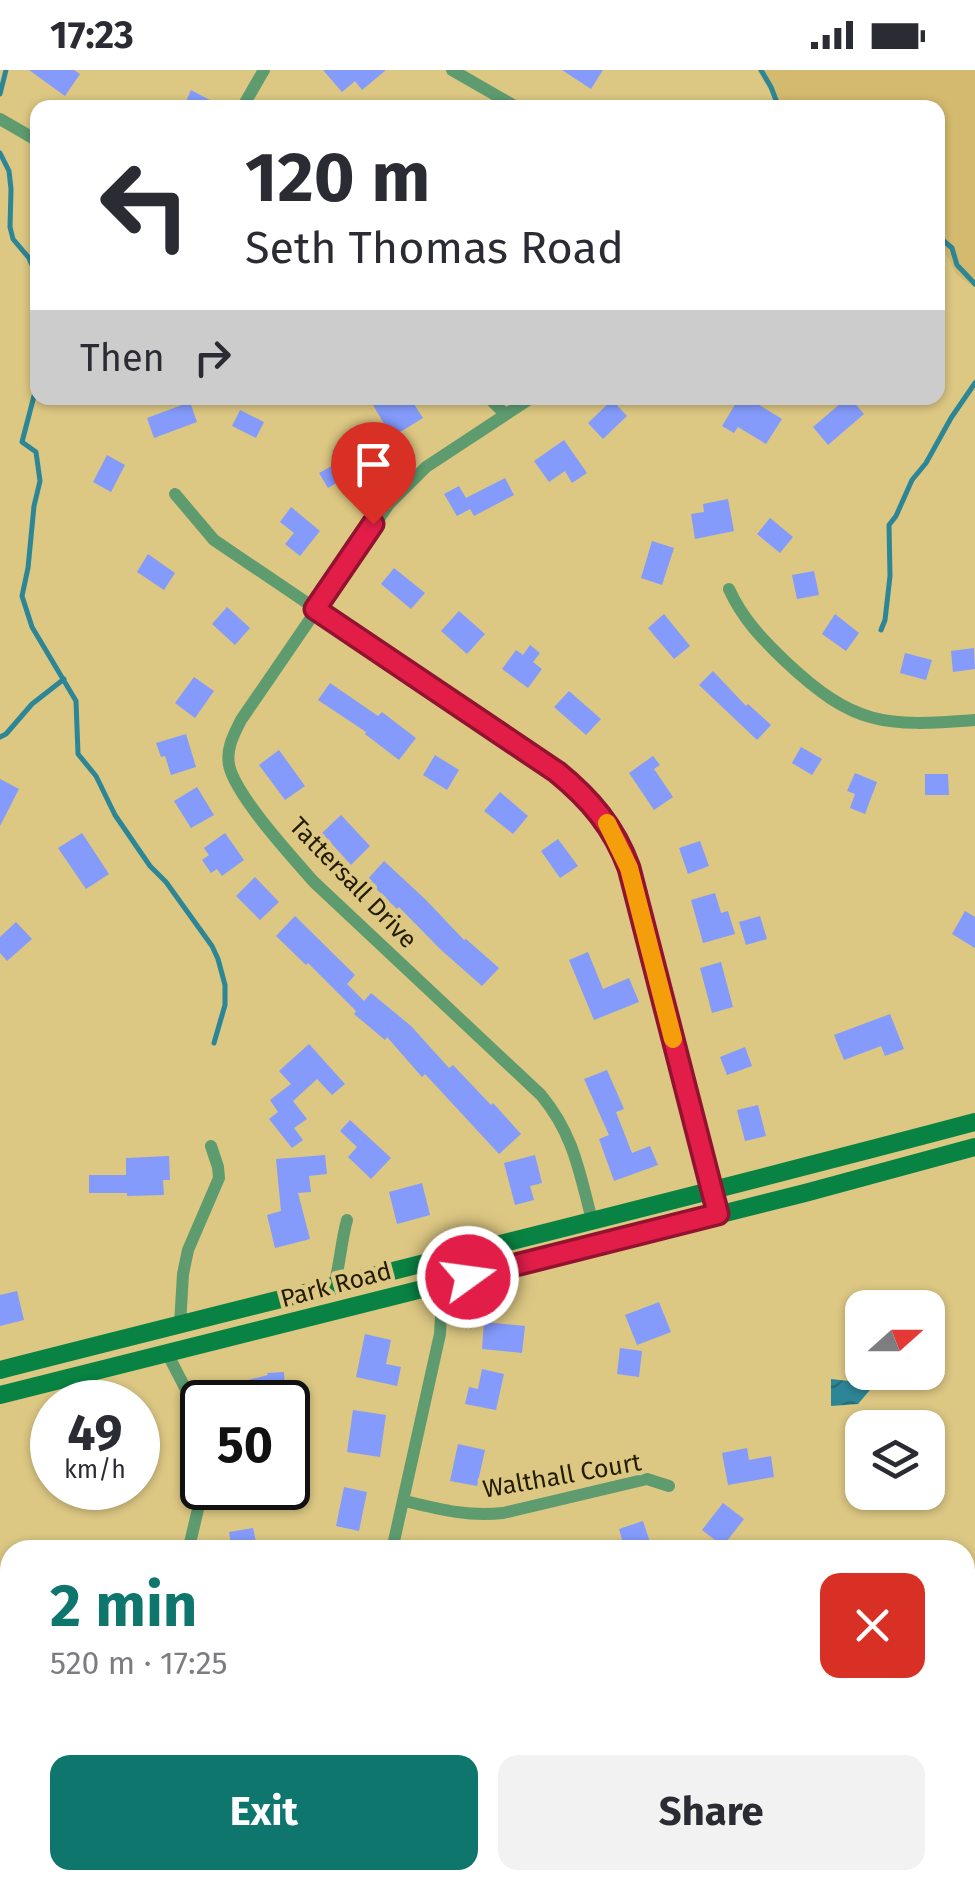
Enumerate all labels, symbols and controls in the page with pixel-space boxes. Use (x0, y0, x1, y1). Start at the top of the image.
text: 17:23 (50, 12, 134, 58)
text: 120 m (245, 136, 430, 220)
icon: left (80, 140, 210, 270)
text: Seth Thomas Road (245, 221, 624, 275)
icon: right (185, 330, 240, 385)
text: Then (80, 335, 165, 381)
pin (331, 422, 416, 525)
icon: arrive (346, 437, 401, 492)
street label: Tattersall Drive (283, 811, 423, 955)
position arrow (416, 1225, 520, 1329)
street label: Park Road (277, 1256, 395, 1314)
north arrow (845, 1290, 945, 1390)
map controls (845, 1290, 945, 1510)
speed limit sign: 50 (180, 1380, 310, 1510)
text: 49 (67, 1403, 123, 1463)
button: layers (845, 1410, 945, 1510)
street label: Walthall Court (481, 1447, 644, 1505)
text: km/h (64, 1455, 126, 1485)
text: 2 min (50, 1570, 197, 1642)
button: close (820, 1573, 925, 1678)
text: 520 m · 17:25 (50, 1644, 228, 1682)
button: Exit (50, 1755, 478, 1870)
button: Share (498, 1755, 925, 1870)

